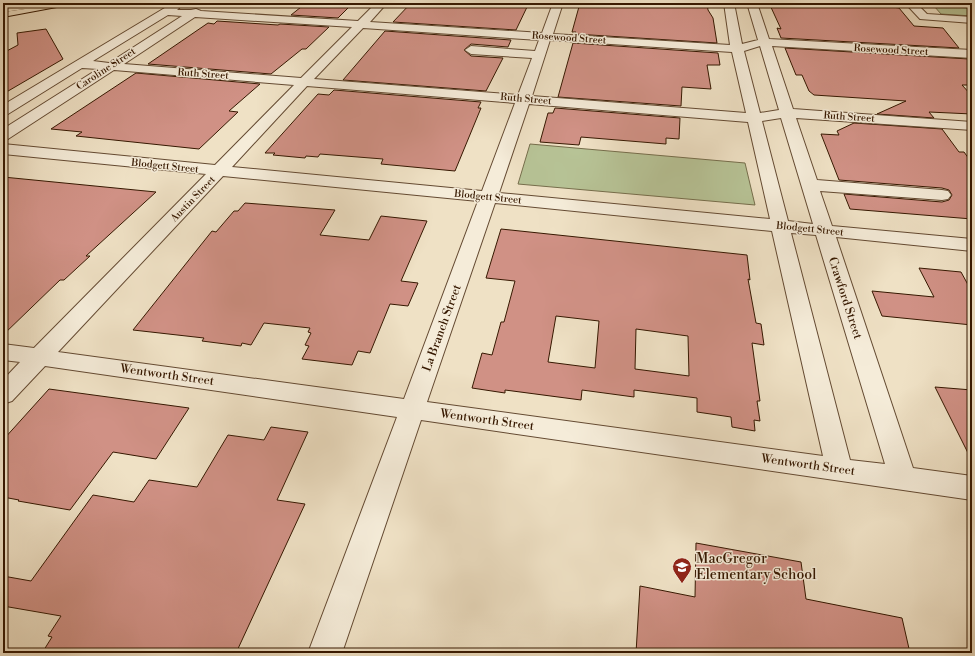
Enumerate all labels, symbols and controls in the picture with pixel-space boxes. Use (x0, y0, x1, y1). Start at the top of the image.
street label: Rosewood Street (531, 29, 607, 47)
street label: Rosewood Street (853, 42, 929, 58)
street label: Caroline Street (74, 45, 138, 93)
street label: Ruth Street (177, 66, 230, 82)
street label: Ruth Street (500, 91, 553, 107)
street label: Ruth Street (823, 109, 876, 125)
street label: Blodgett Street (130, 156, 200, 176)
street label: Austin Street (168, 173, 218, 225)
street label: Blodgett Street (453, 187, 523, 207)
street label: Blodgett Street (775, 219, 845, 239)
street label: Crawford Street (825, 255, 866, 342)
street label: La Branch Street (419, 282, 465, 374)
street label: Wentworth Street (118, 361, 216, 389)
street label: Wentworth Street (438, 406, 536, 434)
street label: Wentworth Street (759, 451, 857, 479)
place label: MacGregor Elementary School (696, 550, 816, 584)
school or university icon: MacGregor Elementary School (671, 556, 693, 584)

